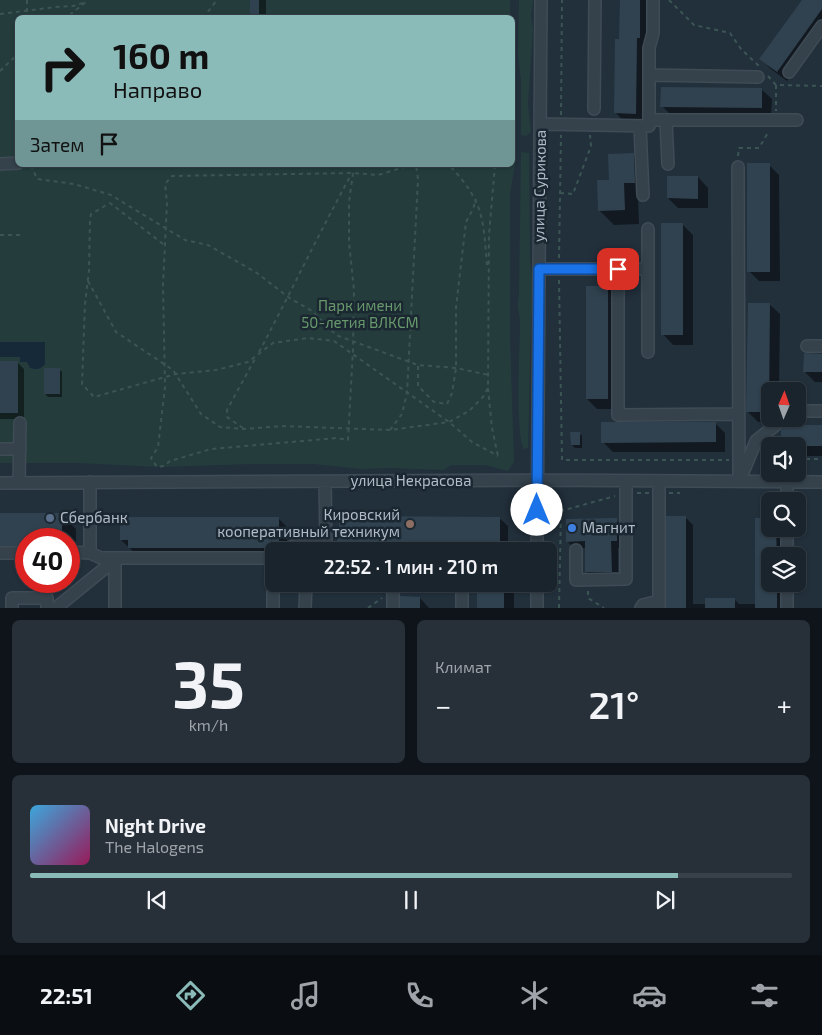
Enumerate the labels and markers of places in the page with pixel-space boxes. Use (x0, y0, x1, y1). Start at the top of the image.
pin (597, 248, 639, 290)
place label: Кировский кооперативный техникум (217, 505, 400, 541)
place label: Сбербанк (60, 508, 128, 526)
marker: Сбербанк (44, 512, 56, 524)
marker: Кировский кооперативный техникум (404, 518, 416, 530)
place label: Магнит (582, 518, 635, 536)
marker: Магнит (566, 522, 578, 534)

